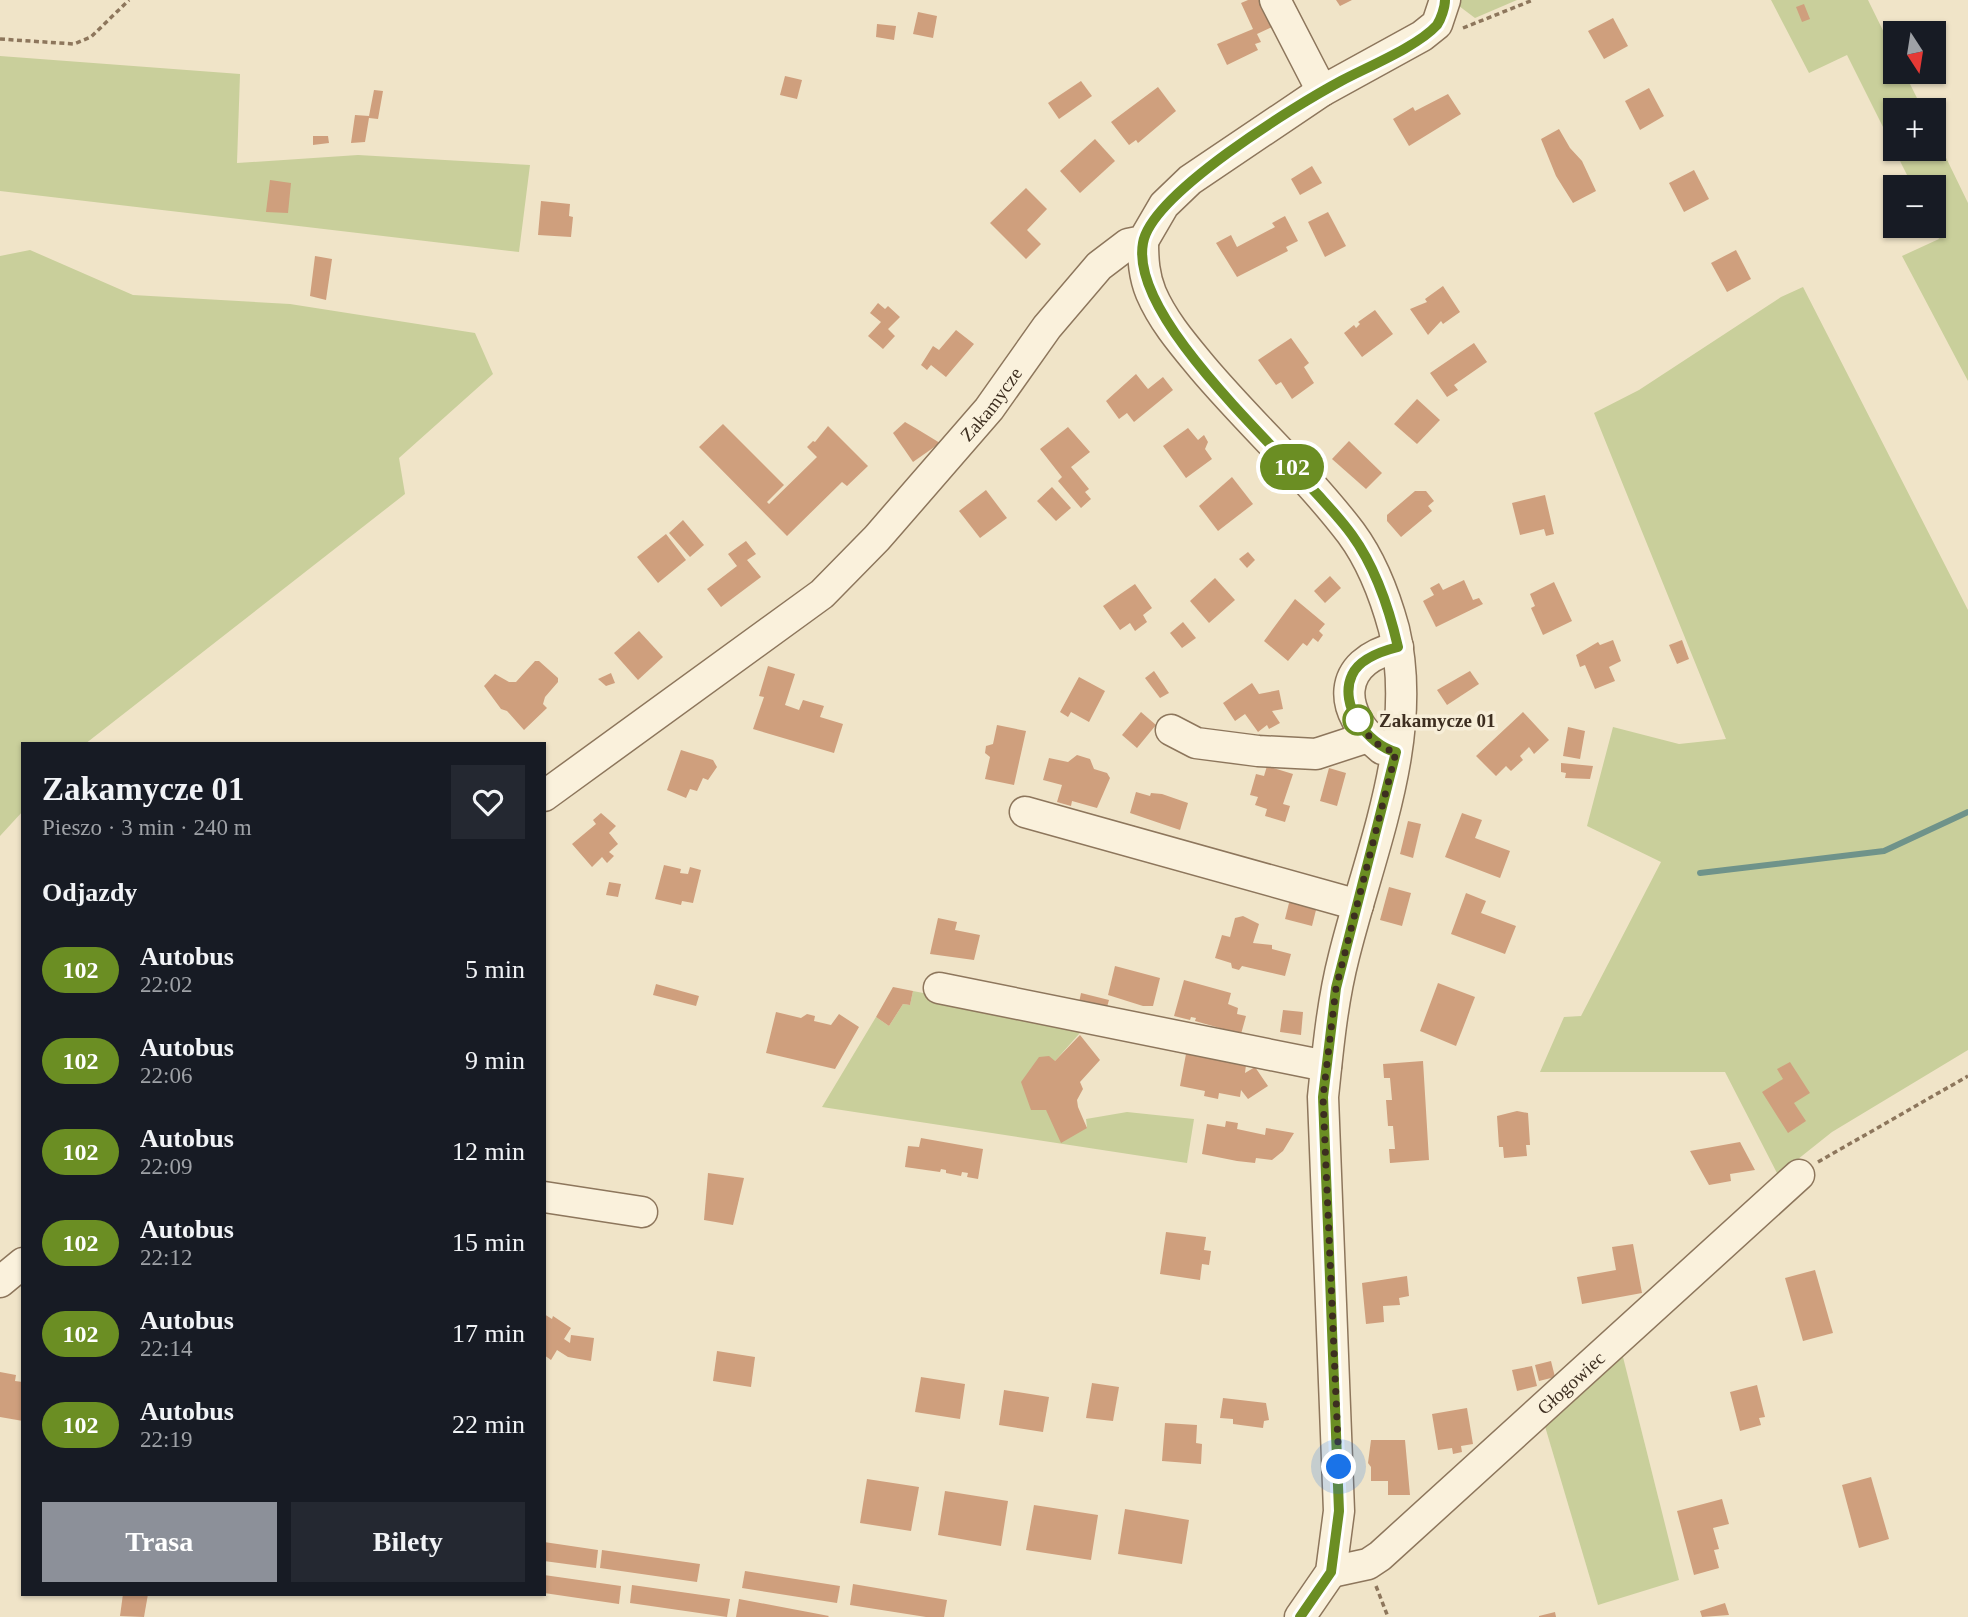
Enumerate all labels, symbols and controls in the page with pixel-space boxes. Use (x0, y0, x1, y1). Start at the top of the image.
north arrow (1883, 21, 1946, 84)
map controls (1883, 21, 1946, 238)
button: + (1883, 98, 1946, 161)
button: − (1883, 175, 1946, 238)
street label: Zakamycze (956, 363, 1026, 445)
line badge: 102 (1252, 444, 1332, 490)
text: 102 (1274, 454, 1310, 480)
marker: Zakamycze 01 (1343, 705, 1373, 735)
place label: Zakamycze 01 (1379, 710, 1496, 731)
button: heart (451, 765, 525, 839)
text: Zakamycze 01 (42, 771, 245, 807)
text: Pieszo · 3 min · 240 m (42, 815, 252, 840)
text: Odjazdy (42, 878, 137, 907)
text: Autobus (140, 942, 234, 971)
text: 5 min (465, 955, 525, 984)
text: 102 (63, 957, 99, 983)
text: 22:02 (140, 972, 192, 997)
text: Autobus (140, 1033, 234, 1062)
text: 9 min (465, 1046, 525, 1075)
text: 102 (63, 1048, 99, 1074)
text: 22:06 (140, 1063, 192, 1088)
text: Autobus (140, 1124, 234, 1153)
text: 12 min (452, 1137, 525, 1166)
text: 102 (63, 1139, 99, 1165)
text: 22:09 (140, 1154, 192, 1179)
text: Autobus (140, 1215, 234, 1244)
text: 15 min (452, 1228, 525, 1257)
text: 102 (63, 1230, 99, 1256)
text: 22:12 (140, 1245, 192, 1270)
text: Autobus (140, 1306, 234, 1335)
text: 17 min (452, 1319, 525, 1348)
text: 102 (63, 1321, 99, 1347)
text: 22:14 (140, 1336, 192, 1361)
street label: Głogowiec (1533, 1347, 1609, 1418)
text: Autobus (140, 1397, 234, 1426)
text: 22 min (452, 1410, 525, 1439)
text: 102 (63, 1412, 99, 1438)
text: 22:19 (140, 1427, 192, 1452)
your location (1321, 1449, 1356, 1484)
button: Trasa (42, 1502, 277, 1582)
button: Bilety (291, 1502, 525, 1582)

